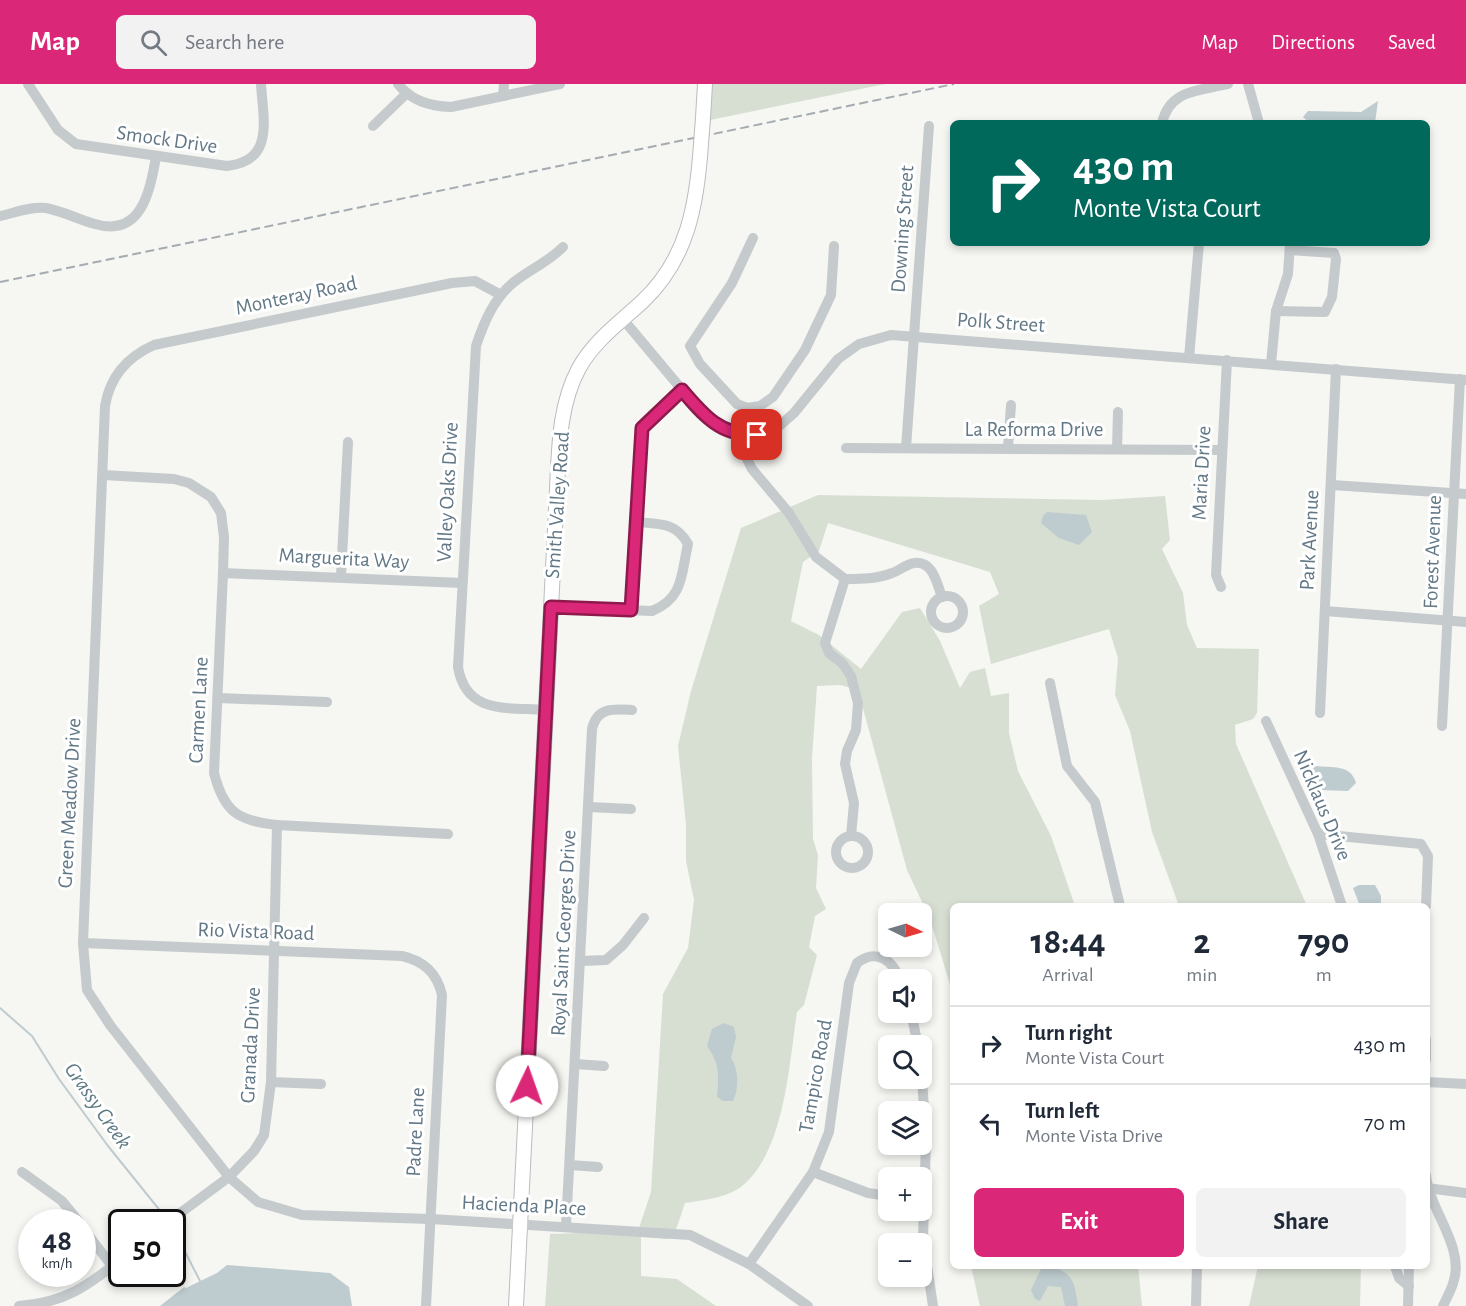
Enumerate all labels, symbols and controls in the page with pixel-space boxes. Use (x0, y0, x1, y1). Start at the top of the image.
search box (116, 15, 536, 69)
icon: search (137, 26, 170, 59)
text: Map (30, 28, 80, 56)
text: Search here (185, 31, 284, 53)
text: Map (1202, 32, 1238, 53)
text: Directions (1271, 32, 1355, 53)
text: Saved (1388, 32, 1436, 53)
street label: Smock Drive (115, 122, 219, 157)
icon: right (974, 144, 1052, 222)
text: 430 m (1073, 146, 1174, 188)
street label: Downing Street (888, 164, 917, 293)
text: Monte Vista Court (1073, 195, 1261, 222)
street label: Monteray Road (234, 272, 359, 319)
street label: Polk Street (956, 309, 1046, 336)
pin (731, 409, 782, 460)
icon: arrive (740, 418, 773, 451)
street label: La Reforma Drive (965, 419, 1104, 440)
street label: Valley Oaks Drive (433, 421, 462, 563)
street label: Maria Drive (1189, 425, 1214, 521)
street label: Smith Valley Road (542, 431, 573, 579)
street label: Park Avenue (1296, 489, 1323, 591)
street label: Forest Avenue (1420, 495, 1445, 609)
street label: Marguerita Way (278, 545, 410, 572)
street label: Carmen Lane (185, 656, 212, 764)
street label: Green Meadow Drive (55, 717, 84, 889)
street label: Nicklaus Drive (1290, 747, 1355, 863)
street label: Royal Saint Georges Drive (548, 829, 579, 1037)
north arrow (878, 903, 932, 957)
map controls (878, 903, 932, 1287)
street label: Rio Vista Road (197, 919, 315, 944)
text: 18:44 (1030, 924, 1106, 960)
text: 2 (1193, 924, 1210, 960)
text: 790 (1298, 924, 1350, 960)
text: Arrival (1042, 965, 1094, 985)
text: min (1186, 965, 1217, 985)
text: m (1316, 965, 1332, 985)
button: sound (878, 969, 932, 1023)
street label: Granada Drive (237, 986, 264, 1104)
street label: Tampico Road (795, 1018, 836, 1134)
text: Turn right (1025, 1022, 1112, 1044)
icon: right (974, 1029, 1007, 1062)
text: 430 m (1354, 1034, 1406, 1056)
button: search (878, 1035, 932, 1089)
text: Monte Vista Court (1025, 1048, 1164, 1068)
position arrow (495, 1054, 559, 1118)
water label: Grassy Creek (61, 1058, 136, 1153)
street label: Padre Lane (403, 1087, 428, 1177)
text: Turn left (1025, 1100, 1099, 1122)
button: layers (878, 1101, 932, 1155)
icon: left (974, 1107, 1007, 1140)
text: 70 m (1364, 1112, 1406, 1134)
text: Monte Vista Drive (1025, 1126, 1163, 1146)
button: + (878, 1167, 932, 1221)
button: Exit (974, 1188, 1184, 1257)
button: Share (1196, 1188, 1406, 1257)
street label: Hacienda Place (461, 1192, 587, 1219)
speed limit sign: 50 (108, 1209, 186, 1287)
text: 48 (42, 1226, 72, 1256)
button: − (878, 1233, 932, 1287)
text: km/h (42, 1256, 72, 1271)

